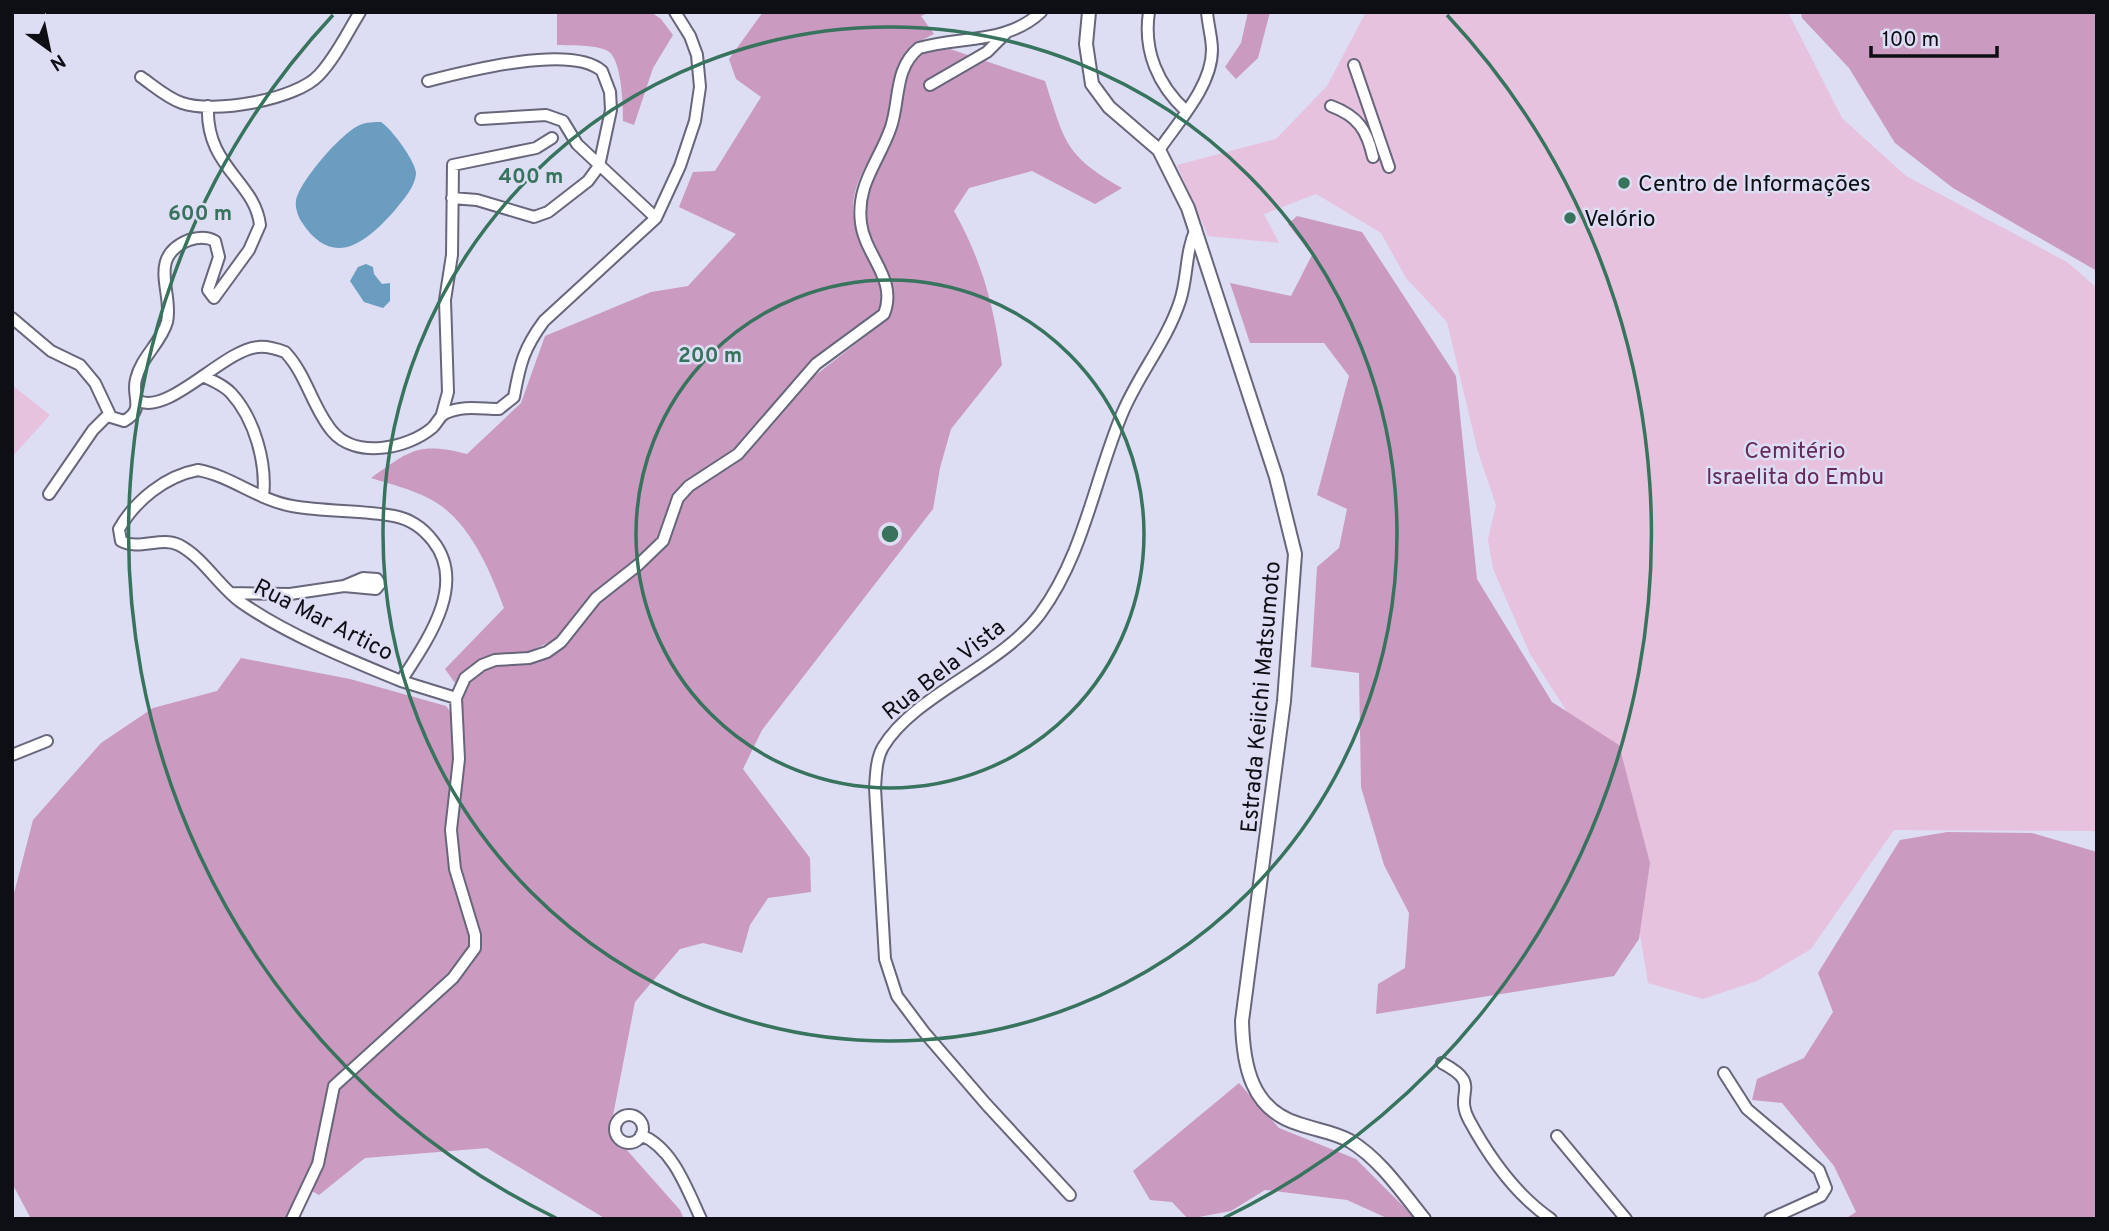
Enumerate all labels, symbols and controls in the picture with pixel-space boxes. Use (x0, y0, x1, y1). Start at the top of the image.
north arrow (14, 14, 84, 84)
scale bar (1871, 14, 1997, 58)
text: 100 m (1882, 27, 1939, 54)
text: N (45, 48, 69, 75)
text: 400 m (499, 164, 563, 191)
place label: Centro de Informações (1638, 171, 1871, 200)
marker: Centro de Informações (1616, 175, 1632, 191)
text: 600 m (168, 201, 232, 228)
place label: Velório (1584, 206, 1656, 235)
marker: Velório (1562, 210, 1578, 226)
text: 200 m (678, 343, 742, 370)
park label: Cemitério Israelita do Embu (1706, 438, 1884, 493)
centre of rings (878, 522, 902, 546)
street label: Estrada Keiichi Matsumoto (1236, 560, 1289, 834)
street label: Rua Mar Artico (248, 574, 397, 669)
street label: Rua Bela Vista (877, 614, 1012, 728)

